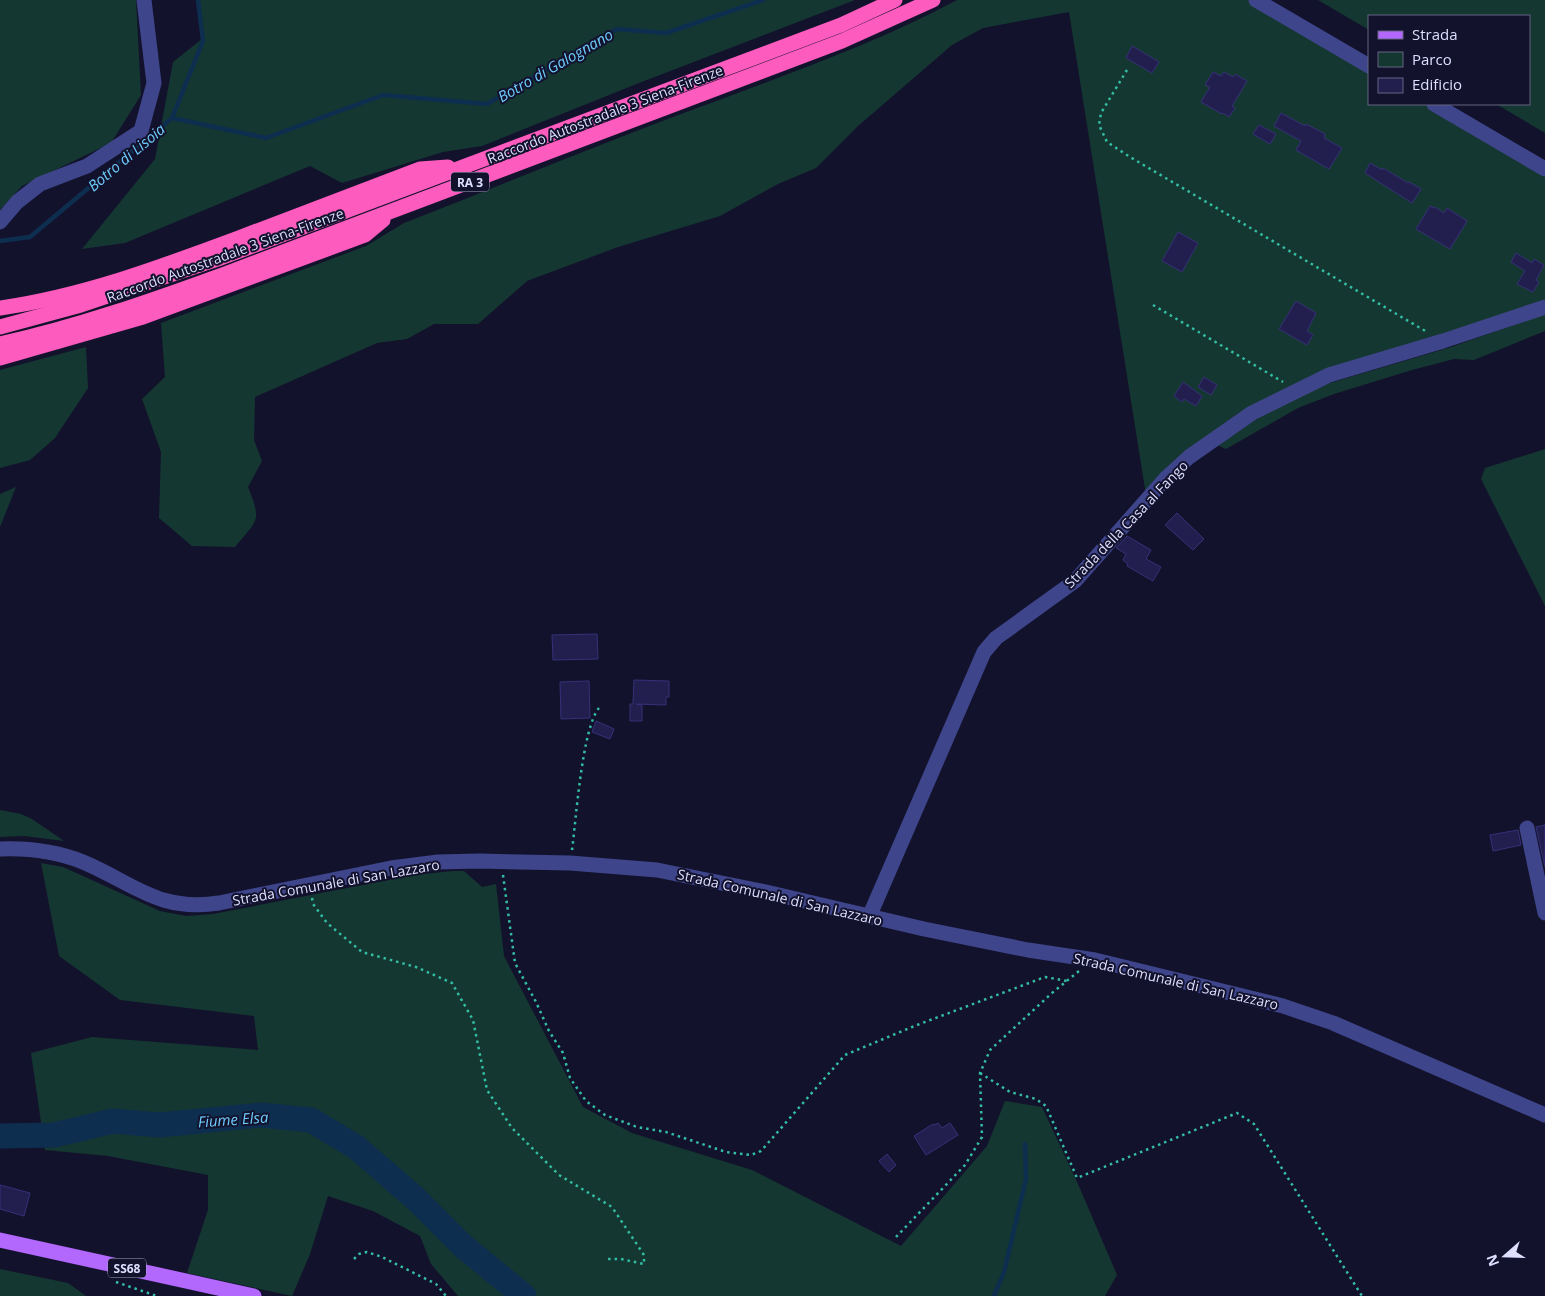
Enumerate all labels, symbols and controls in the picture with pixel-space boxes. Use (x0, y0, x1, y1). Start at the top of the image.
legend (1368, 15, 1530, 105)
water label: Botro di Galognano (494, 24, 616, 106)
text: Strada (1412, 24, 1458, 44)
text: Parco (1412, 49, 1452, 69)
street label: Raccordo Autostradale 3 Siena-Firenze (484, 60, 726, 168)
text: Edificio (1412, 74, 1462, 94)
water label: Botro di Lisoia (83, 118, 169, 195)
road number: RA 3 (451, 172, 489, 192)
street label: Raccordo Autostradale 3 Siena-Firenze (104, 203, 346, 307)
street label: Strada della Casa al Fango (1060, 456, 1192, 592)
street label: Strada Comunale di San Lazzaro (231, 854, 441, 910)
street label: Strada Comunale di San Lazzaro (676, 864, 884, 930)
street label: Strada Comunale di San Lazzaro (1072, 948, 1280, 1014)
water label: Fiume Elsa (197, 1107, 269, 1131)
north arrow (1480, 1231, 1530, 1281)
text: N (1481, 1252, 1503, 1269)
road number: SS68 (108, 1258, 146, 1278)

